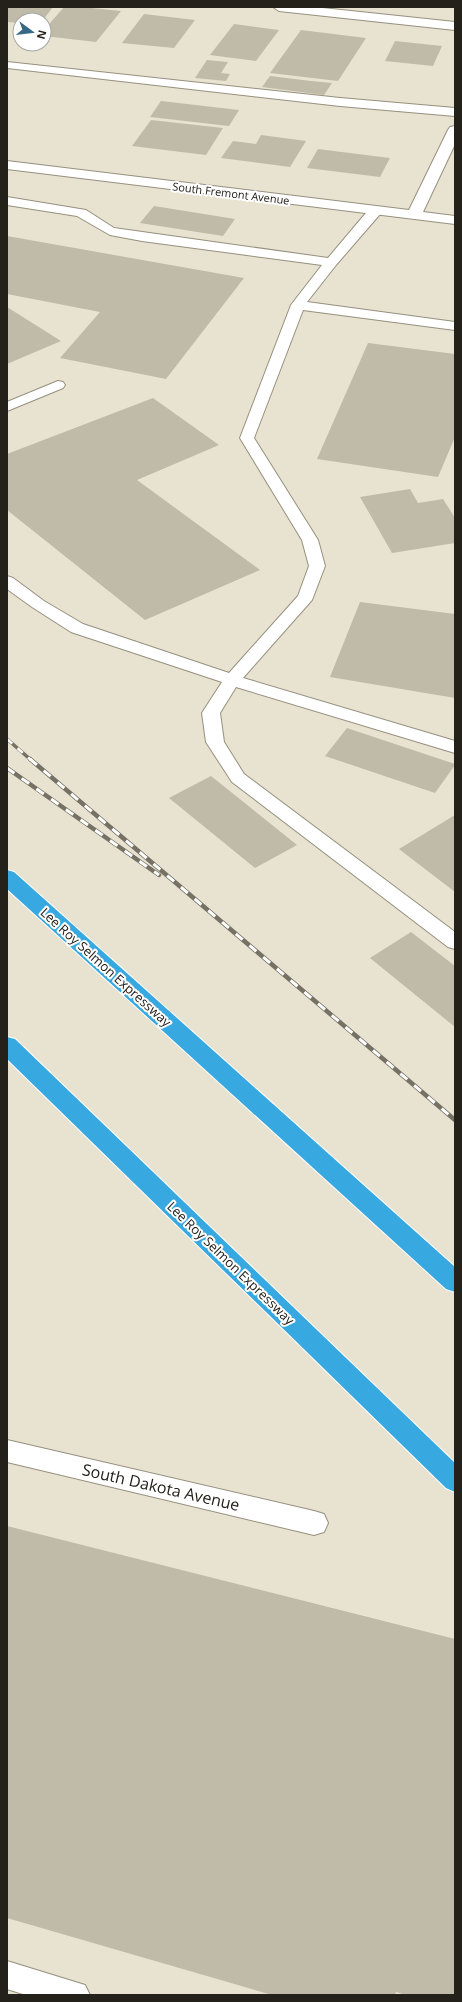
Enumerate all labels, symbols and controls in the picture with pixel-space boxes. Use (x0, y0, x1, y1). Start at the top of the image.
north arrow (12, 12, 52, 52)
text: N (34, 28, 51, 41)
street label: South Fremont Avenue (172, 178, 290, 208)
street label: Lee Roy Selmon Expressway (37, 903, 176, 1031)
street label: Lee Roy Selmon Expressway (164, 1197, 299, 1329)
street label: South Dakota Avenue (80, 1458, 242, 1516)

